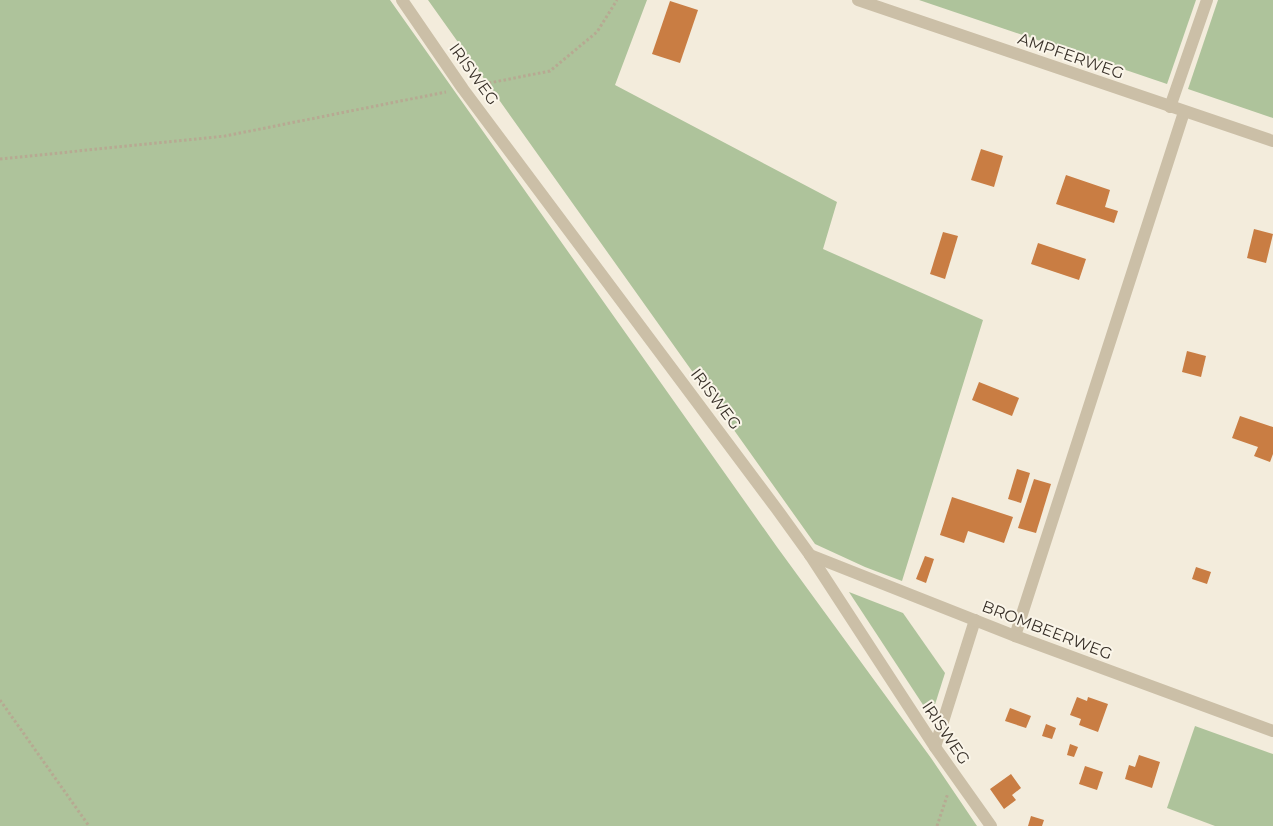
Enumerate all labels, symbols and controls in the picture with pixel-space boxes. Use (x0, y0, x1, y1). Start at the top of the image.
street label: AMPFERWEG (1015, 29, 1127, 83)
street label: IRISWEG (445, 39, 503, 109)
street label: IRISWEG (687, 365, 745, 433)
street label: BROMBEERWEG (979, 596, 1115, 664)
street label: IRISWEG (918, 698, 974, 768)

